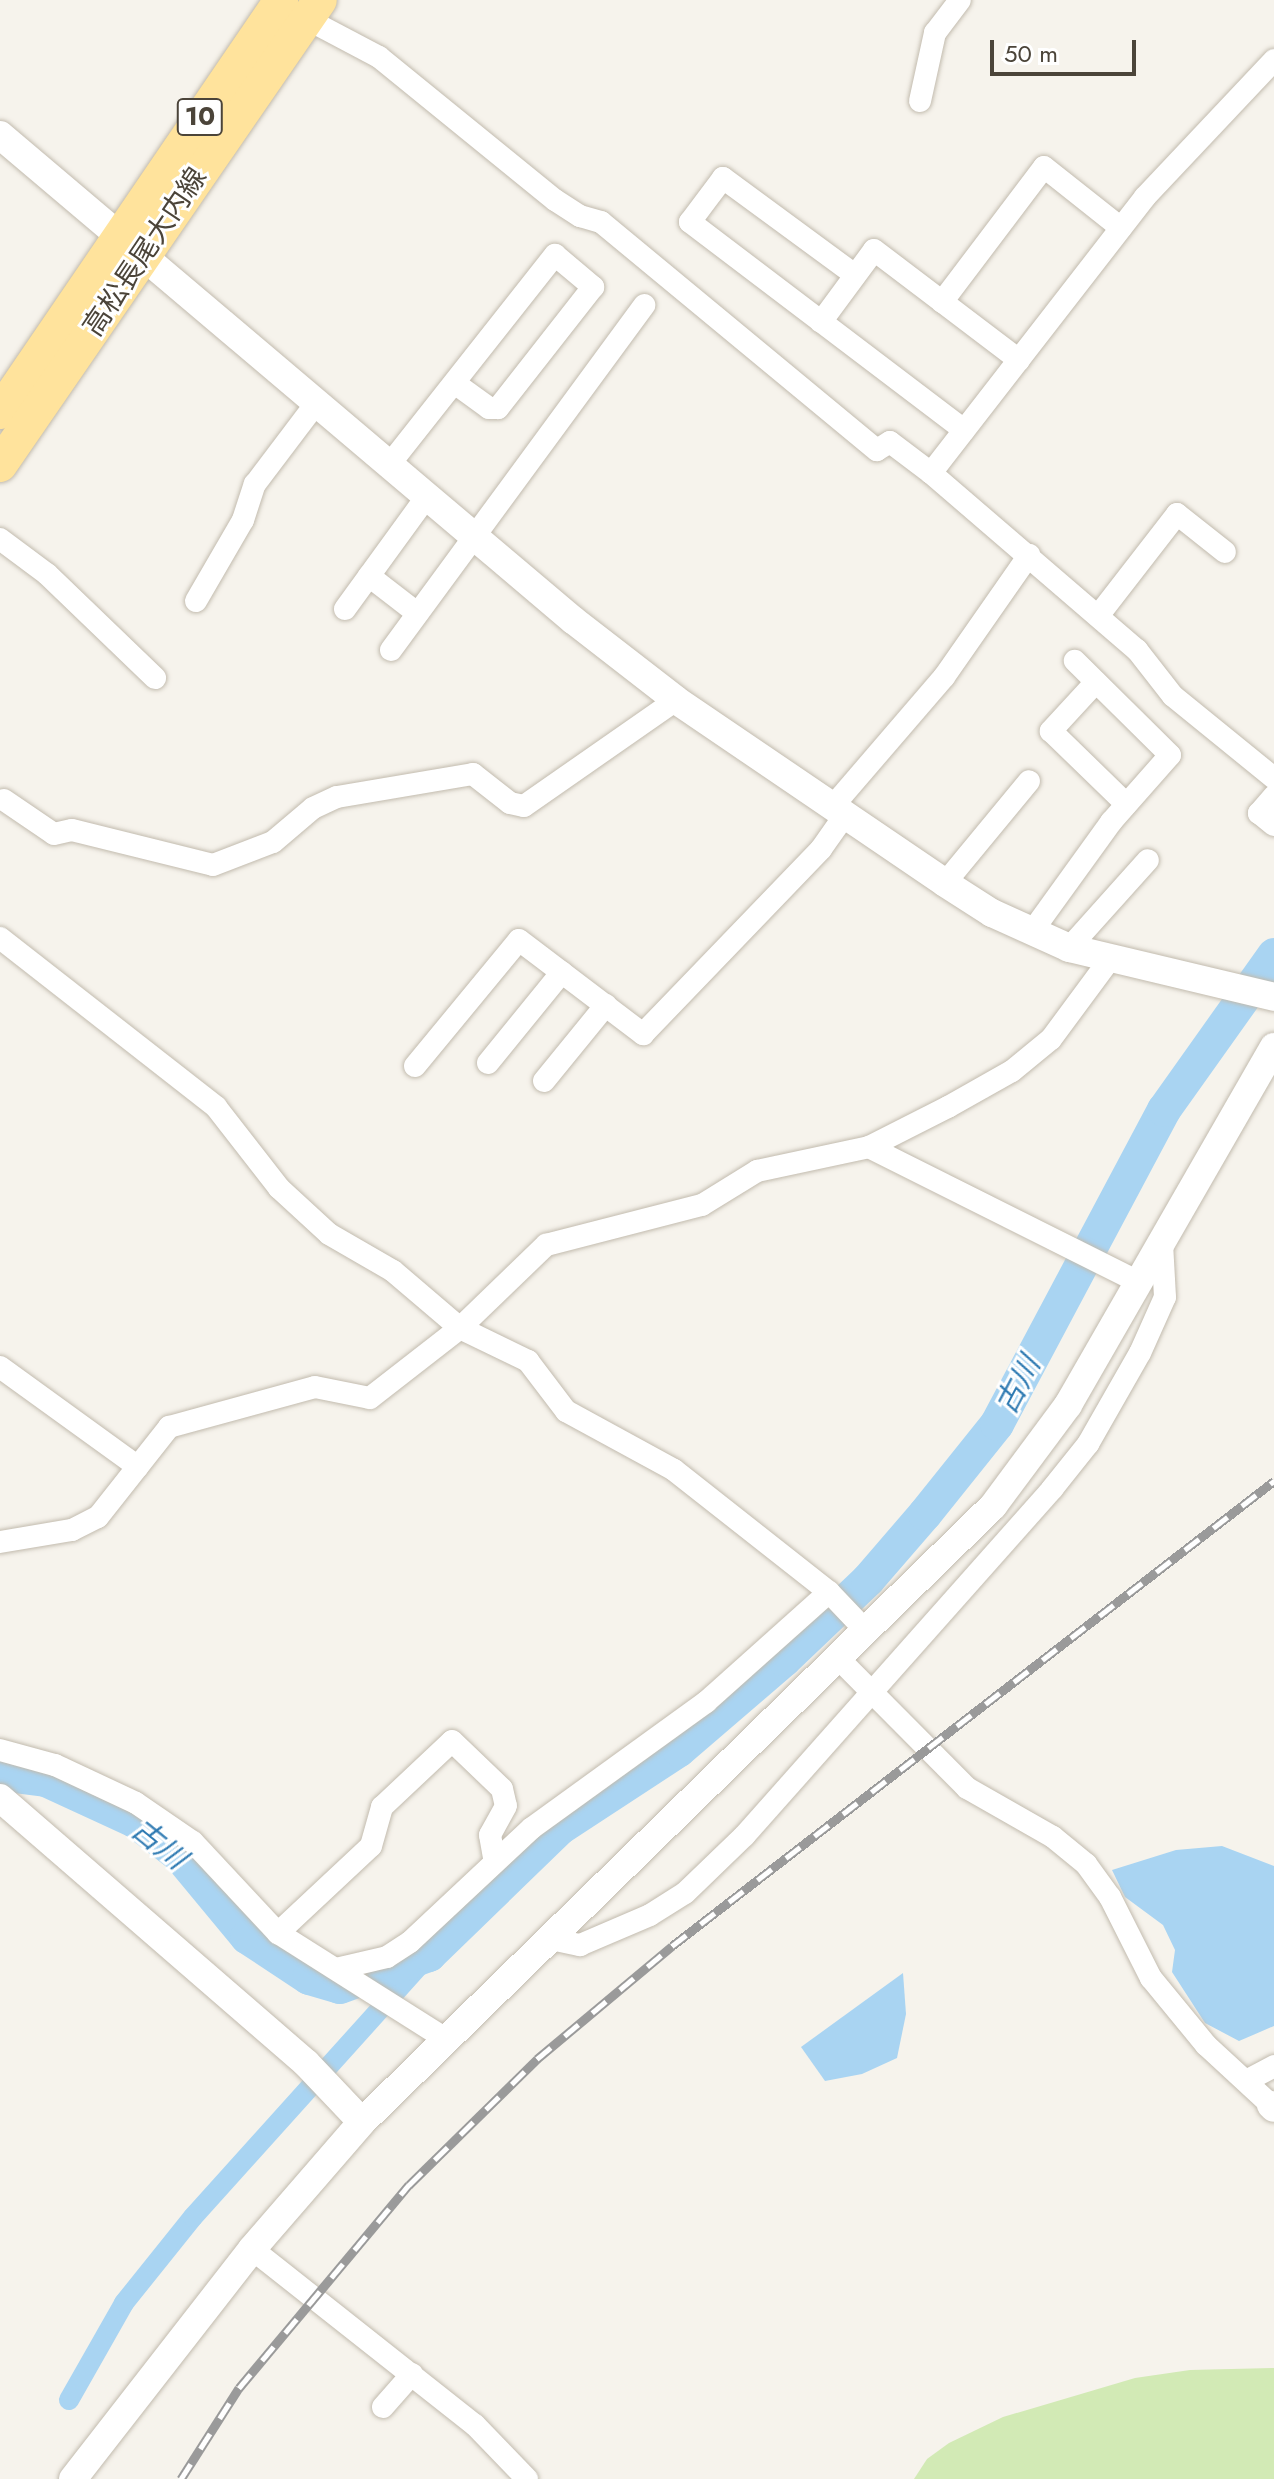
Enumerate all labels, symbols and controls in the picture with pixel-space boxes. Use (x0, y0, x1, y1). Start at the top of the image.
scale bar (994, 24, 1140, 74)
text: 50 m (1004, 36, 1058, 71)
road number: 10 (176, 95, 224, 139)
street label: 高松長尾大内線 (76, 161, 214, 343)
water label: 古川 (988, 1350, 1048, 1420)
water label: 古川 (124, 1811, 194, 1877)

